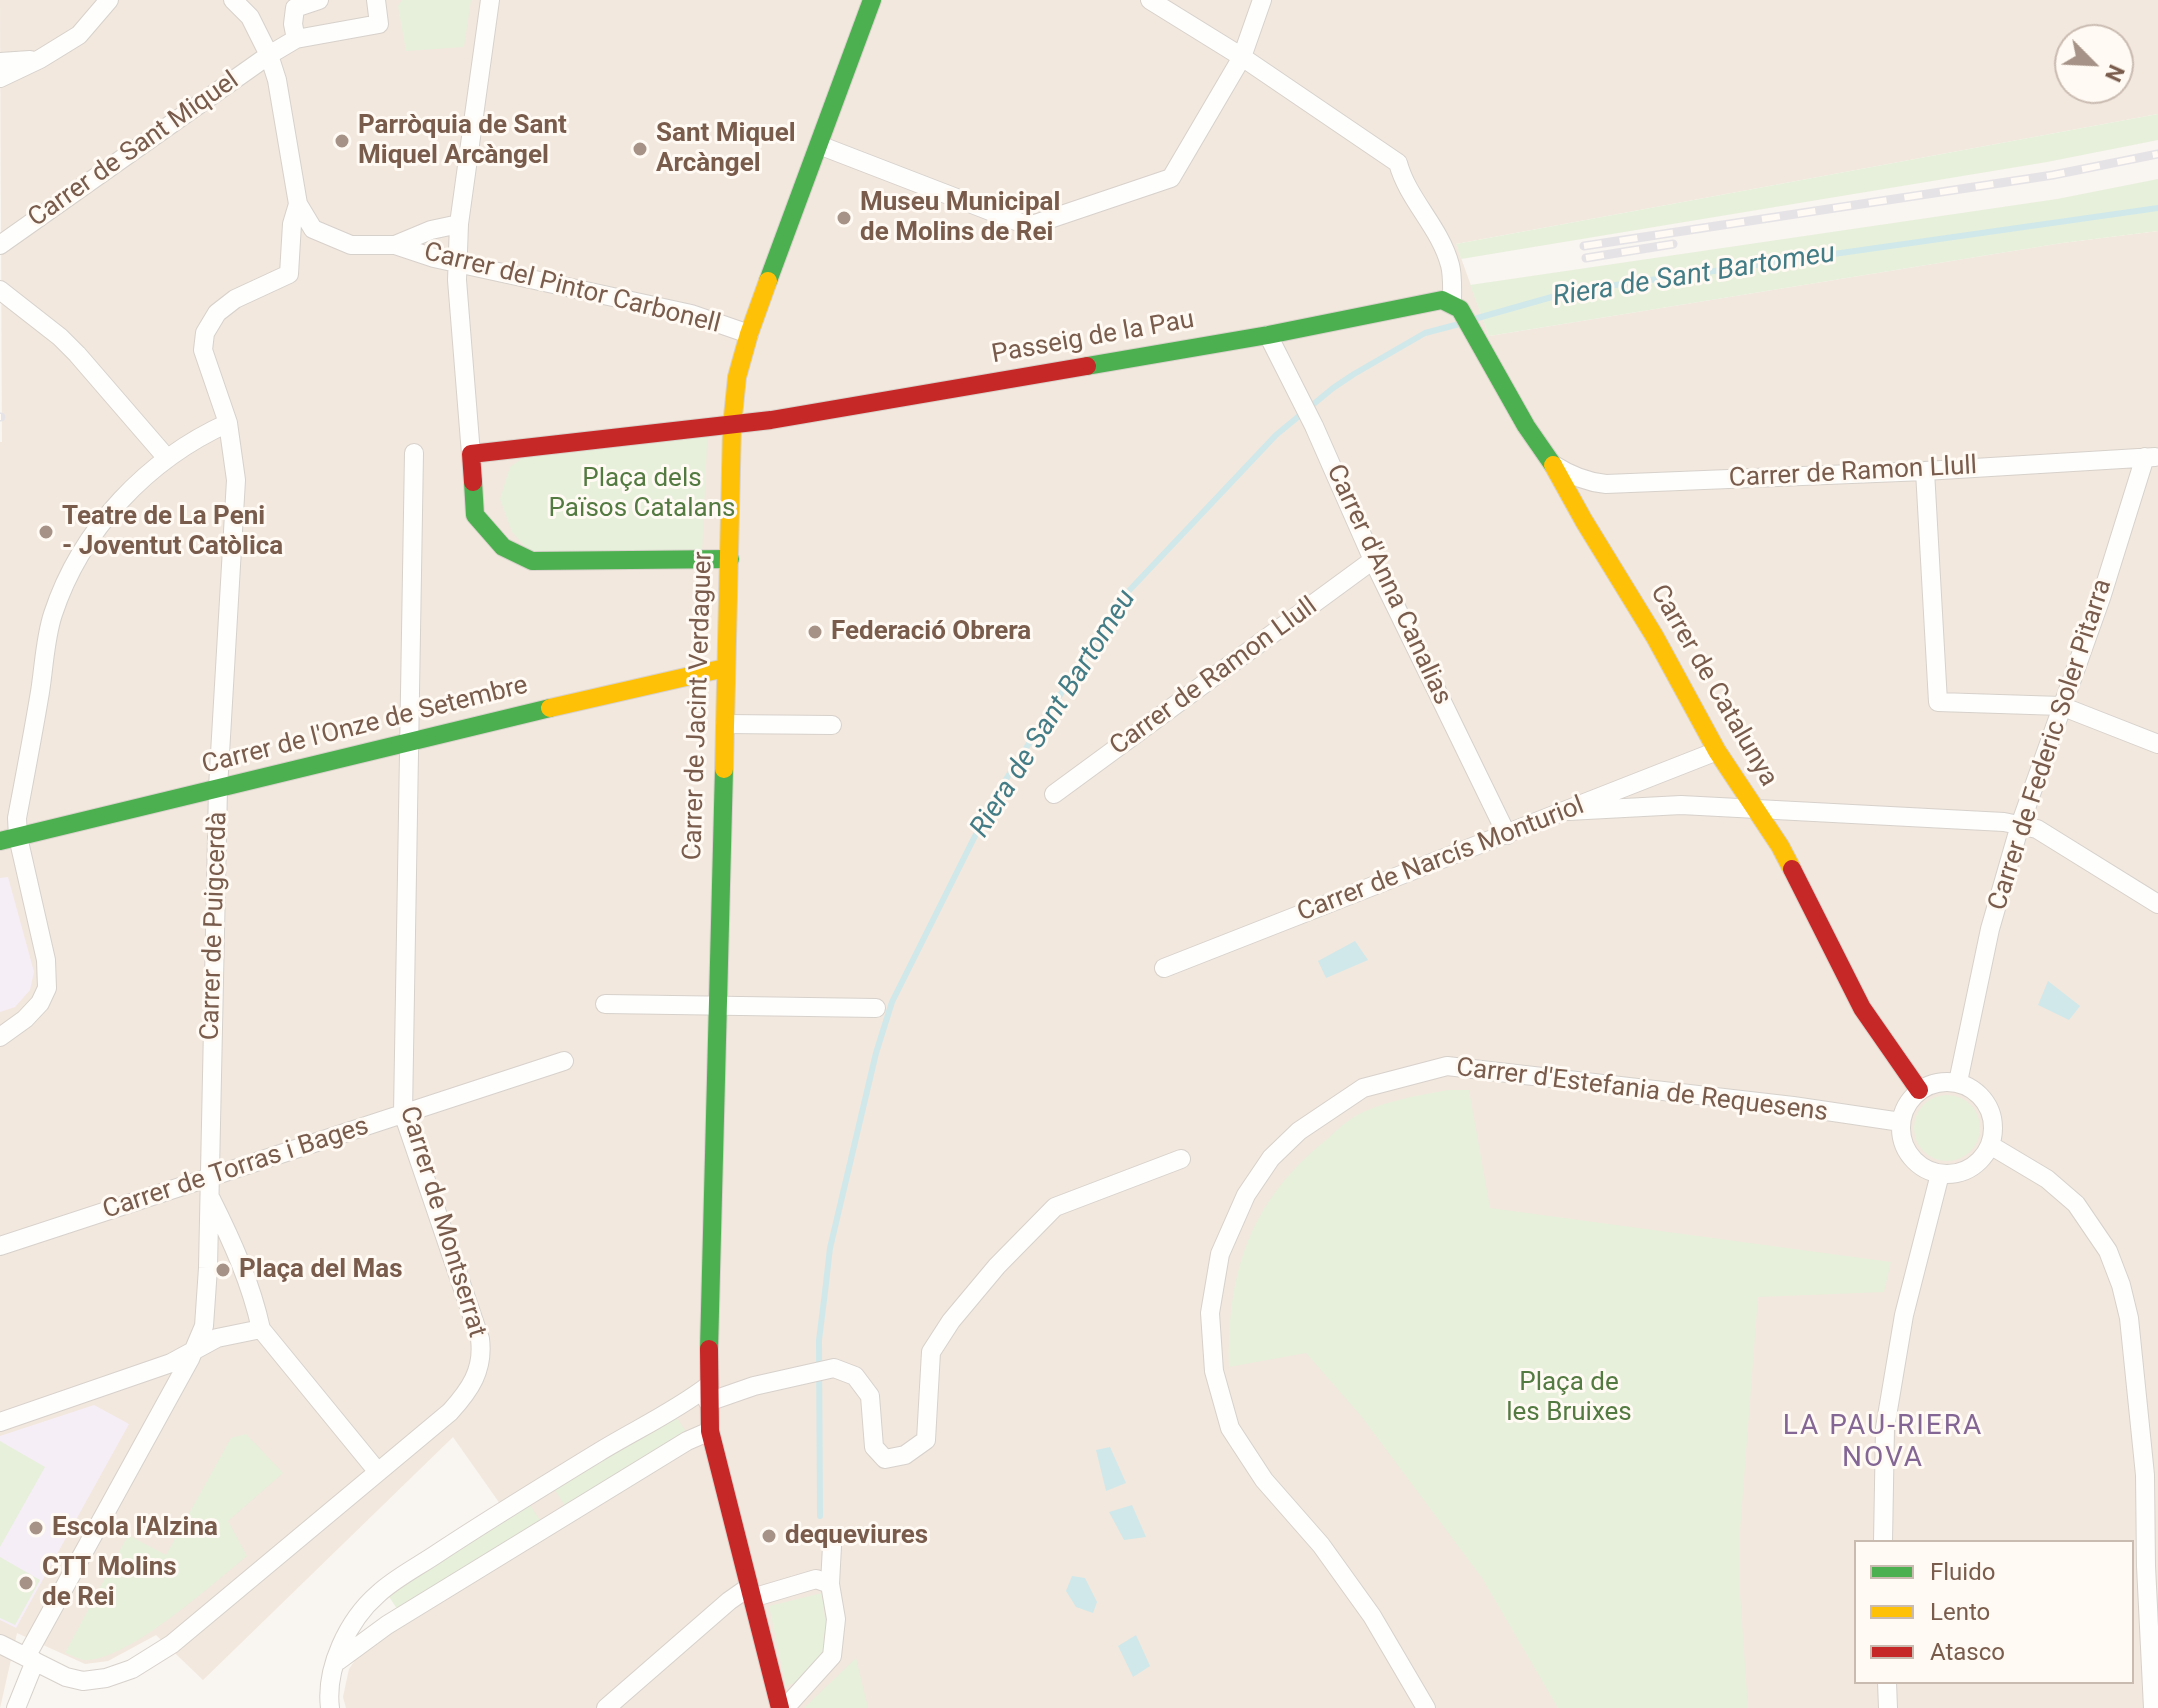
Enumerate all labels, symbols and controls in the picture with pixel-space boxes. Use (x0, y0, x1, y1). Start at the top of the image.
north arrow (2054, 24, 2134, 104)
text: N (2100, 61, 2129, 85)
street label: Carrer de Sant Miquel (23, 66, 245, 234)
place label: Parròquia de Sant Miquel Arcàngel (358, 110, 567, 172)
place label: Sant Miquel Arcàngel (656, 118, 796, 180)
marker: Parròquia de Sant Miquel Arcàngel (333, 132, 351, 150)
marker: Sant Miquel Arcàngel (631, 140, 649, 158)
place label: Museu Municipal de Molins de Rei (860, 187, 1060, 248)
marker: Museu Municipal de Molins de Rei (835, 209, 853, 227)
street label: Carrer del Pintor Carbonell (421, 237, 723, 341)
water label: Riera de Sant Bartomeu (1551, 237, 1837, 315)
street label: Passeig de la Pau (989, 305, 1197, 371)
street label: Carrer de Ramon Llull (1728, 451, 1978, 495)
street label: Carrer d'Anna Canalias (1319, 460, 1457, 710)
park label: Plaça dels Països Catalans (549, 463, 735, 524)
place label: Teatre de La Peni - Joventut Catòlica (62, 501, 283, 562)
marker: Teatre de La Peni - Joventut Catòlica (37, 523, 55, 541)
street label: Carrer de Jacint Verdaguer (678, 551, 720, 861)
street label: Carrer de Federic Soler Pitarra (1983, 576, 2119, 914)
street label: Carrer de Catalunya (1643, 580, 1783, 792)
water label: Riera de Sant Bartomeu (964, 584, 1144, 844)
street label: Carrer de Ramon Llull (1104, 591, 1324, 763)
place label: Federació Obrera (831, 616, 1031, 648)
marker: Federació Obrera (806, 623, 824, 641)
street label: Carrer de l'Onze de Setembre (199, 670, 531, 782)
street label: Carrer de Narcís Monturiol (1293, 791, 1589, 929)
street label: Carrer de Puigcerdà (195, 811, 235, 1041)
street label: Carrer d'Estefania de Requesens (1454, 1053, 1830, 1129)
street label: Carrer de Montserrat (392, 1103, 492, 1341)
street label: Carrer de Torras i Bages (99, 1111, 373, 1227)
place label: Plaça del Mas (239, 1254, 403, 1286)
marker: Plaça del Mas (214, 1261, 232, 1279)
park label: Plaça de les Bruixes (1506, 1367, 1632, 1428)
district label: LA PAU-RIERA NOVA (1783, 1410, 1983, 1476)
place label: Escola l'Alzina (52, 1512, 218, 1544)
marker: Escola l'Alzina (27, 1519, 45, 1537)
place label: dequeviures (785, 1520, 928, 1552)
marker: dequeviures (760, 1527, 778, 1545)
legend (1854, 1540, 2134, 1684)
place label: CTT Molins de Rei (42, 1552, 177, 1614)
text: Fluido (1930, 1558, 1995, 1586)
marker: CTT Molins de Rei (17, 1574, 35, 1592)
text: Lento (1930, 1598, 1990, 1626)
text: Atasco (1930, 1638, 2005, 1666)

